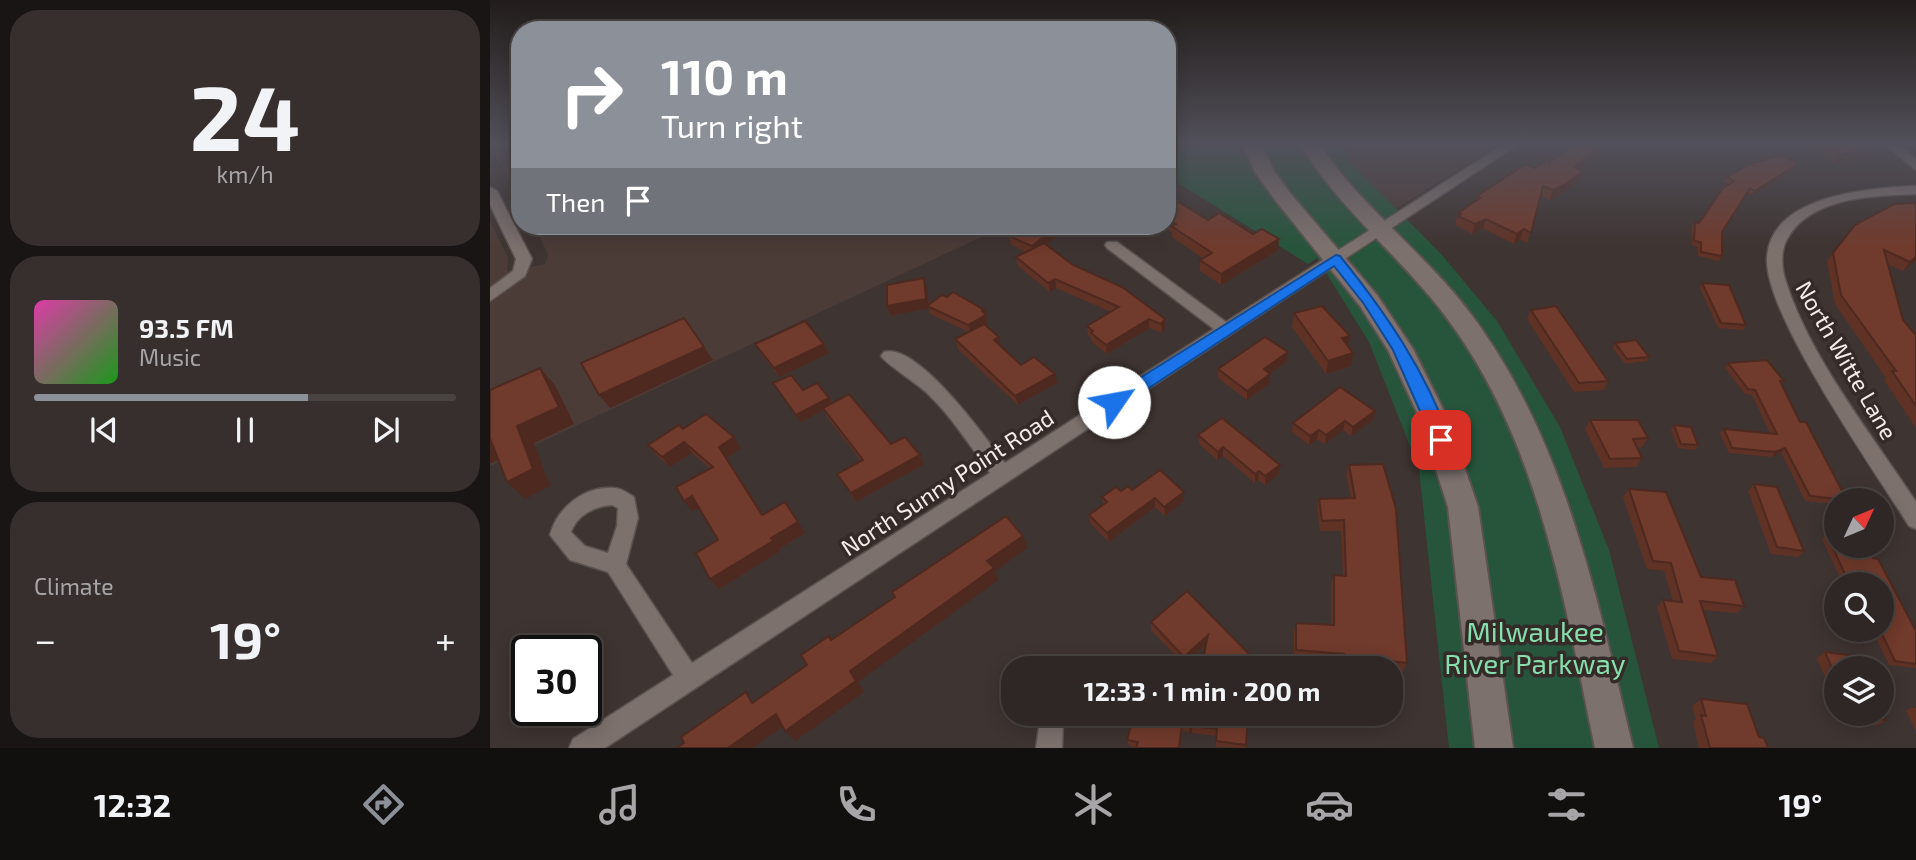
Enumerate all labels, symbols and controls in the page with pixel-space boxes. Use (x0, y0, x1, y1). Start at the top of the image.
text: 110 m (661, 46, 788, 105)
icon: right (546, 49, 637, 140)
text: 24 (190, 60, 300, 169)
text: Turn right (661, 106, 803, 144)
text: km/h (216, 160, 274, 188)
icon: arrive (619, 182, 657, 220)
text: Then (546, 186, 605, 217)
street label: North Witte Lane (1790, 276, 1904, 444)
text: 93.5 FM (139, 312, 234, 343)
text: Music (139, 343, 201, 371)
position arrow (1077, 365, 1151, 439)
street label: North Sunny Point Road (835, 403, 1059, 561)
pin (1411, 410, 1471, 470)
icon: previous (85, 411, 123, 449)
icon: pause (226, 411, 264, 449)
icon: next (367, 411, 405, 449)
icon: arrive (1422, 421, 1460, 459)
north arrow (1824, 488, 1894, 558)
map controls (1824, 488, 1894, 726)
text: Climate (34, 572, 114, 600)
button: search (1824, 572, 1894, 642)
text: 19° (210, 607, 281, 669)
park label: Milwaukee River Parkway (1444, 614, 1626, 680)
text: − (34, 616, 56, 662)
text: + (435, 616, 456, 662)
speed limit sign: 30 (511, 635, 602, 726)
button: layers (1824, 656, 1894, 726)
text: 12:33 · 1 min · 200 m (1083, 675, 1321, 706)
icon: directions (359, 780, 408, 829)
icon: music (595, 780, 644, 829)
icon: phone (832, 780, 881, 829)
icon: climate (1069, 780, 1118, 829)
icon: car (1305, 780, 1354, 829)
icon: filters (1542, 780, 1591, 829)
text: 12:32 (94, 785, 171, 823)
text: 19° (1778, 785, 1822, 823)

